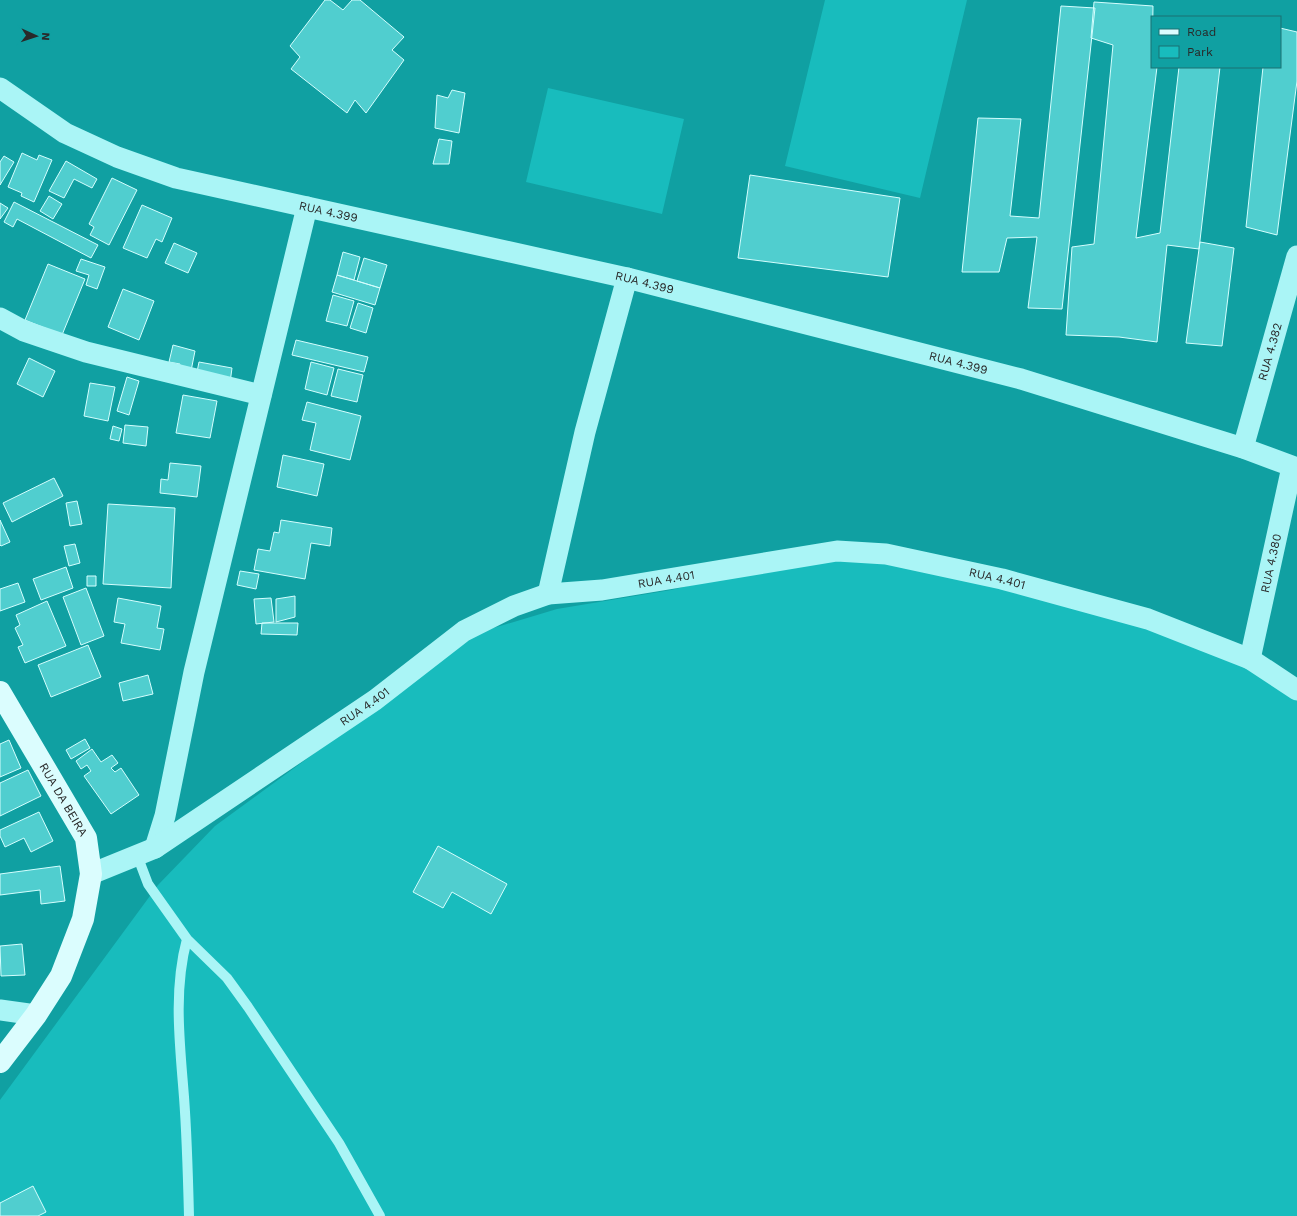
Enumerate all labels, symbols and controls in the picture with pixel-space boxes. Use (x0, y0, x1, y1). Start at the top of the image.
north arrow (16, 16, 56, 56)
legend (1151, 16, 1281, 68)
text: Road (1187, 25, 1216, 39)
text: N (39, 32, 52, 41)
text: Park (1187, 45, 1213, 59)
street label: RUA 4.399 (298, 198, 359, 225)
street label: RUA 4.399 (614, 269, 675, 297)
street label: RUA 4.382 (1255, 321, 1285, 382)
street label: RUA 4.399 (928, 349, 989, 377)
street label: RUA 4.380 (1258, 532, 1284, 594)
street label: RUA 4.401 (968, 565, 1027, 592)
street label: RUA 4.401 (637, 568, 696, 591)
street label: RUA 4.401 (337, 684, 392, 729)
street label: RUA DA BEIRA (36, 761, 90, 839)

